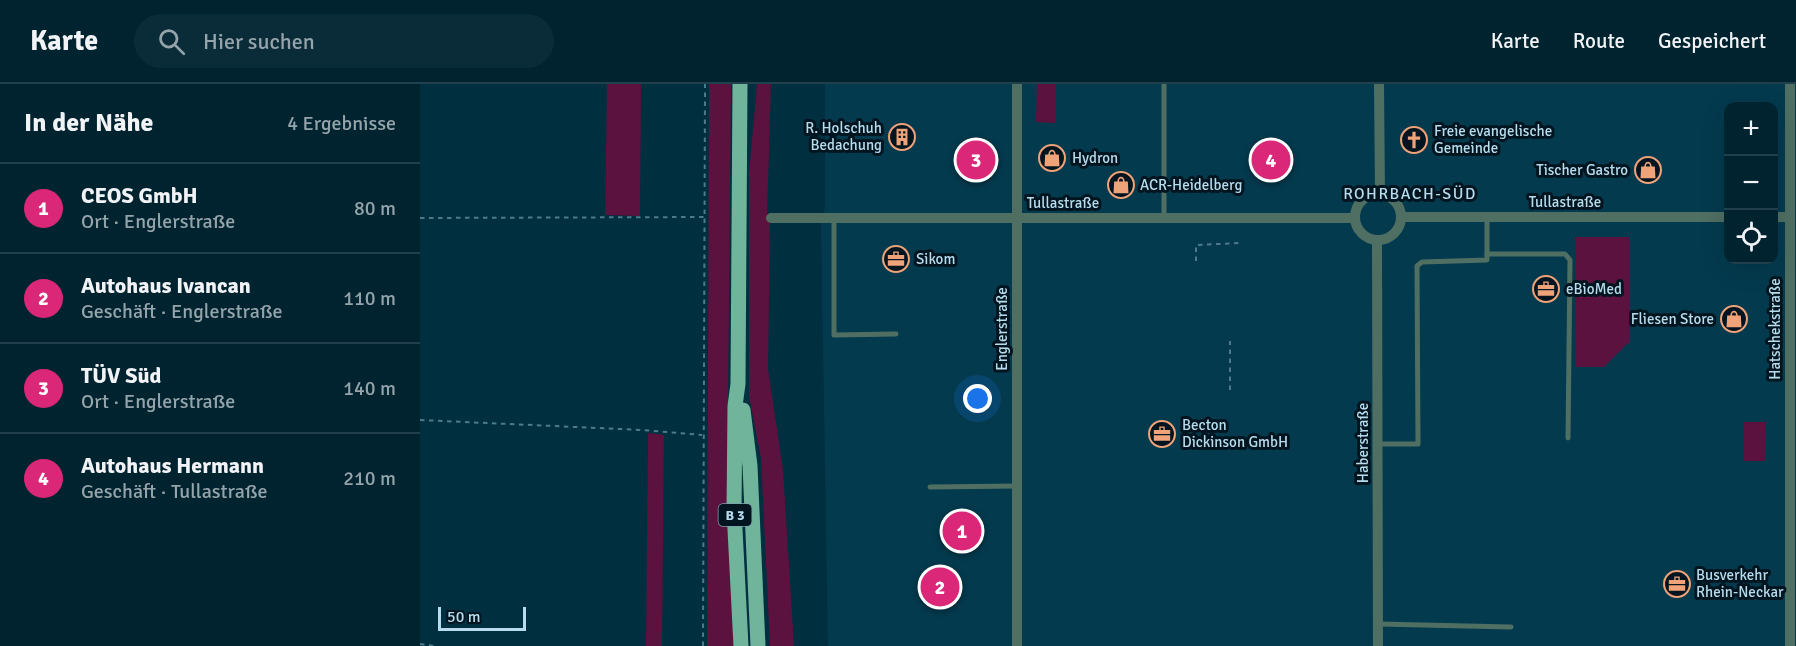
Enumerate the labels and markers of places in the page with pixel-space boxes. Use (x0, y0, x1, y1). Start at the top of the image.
place label: R. Holschuh Bedachung (805, 119, 882, 154)
building icon: R. Holschuh Bedachung (887, 122, 917, 152)
place label: Freie evangelische Gemeinde (1434, 122, 1552, 157)
church icon: Freie evangelische Gemeinde (1399, 125, 1429, 155)
pin: 3 (956, 138, 996, 182)
pin: 4 (1252, 138, 1290, 182)
shop icon: Hydron (1037, 143, 1067, 173)
place label: Hydron (1072, 149, 1118, 167)
shop icon: Tischer Gastro (1633, 155, 1663, 185)
place label: Tischer Gastro (1536, 161, 1628, 179)
shop icon: ACR-Heidelberg (1106, 170, 1136, 200)
place label: ACR-Heidelberg (1140, 176, 1242, 194)
office icon: Sikom (881, 244, 911, 274)
place label: Sikom (916, 250, 955, 268)
office icon: eBioMed (1531, 274, 1561, 304)
place label: eBioMed (1566, 280, 1622, 298)
shop icon: Fliesen Store (1719, 304, 1749, 334)
place label: Fliesen Store (1631, 310, 1714, 328)
place label: Becton Dickinson GmbH (1182, 416, 1288, 451)
office icon: Becton Dickinson GmbH (1147, 419, 1177, 449)
pin: 1 (942, 508, 982, 554)
pin: 2 (920, 564, 960, 610)
place label: Busverkehr Rhein-Neckar (1696, 566, 1784, 601)
office icon: Busverkehr Rhein-Neckar (1662, 569, 1692, 599)

